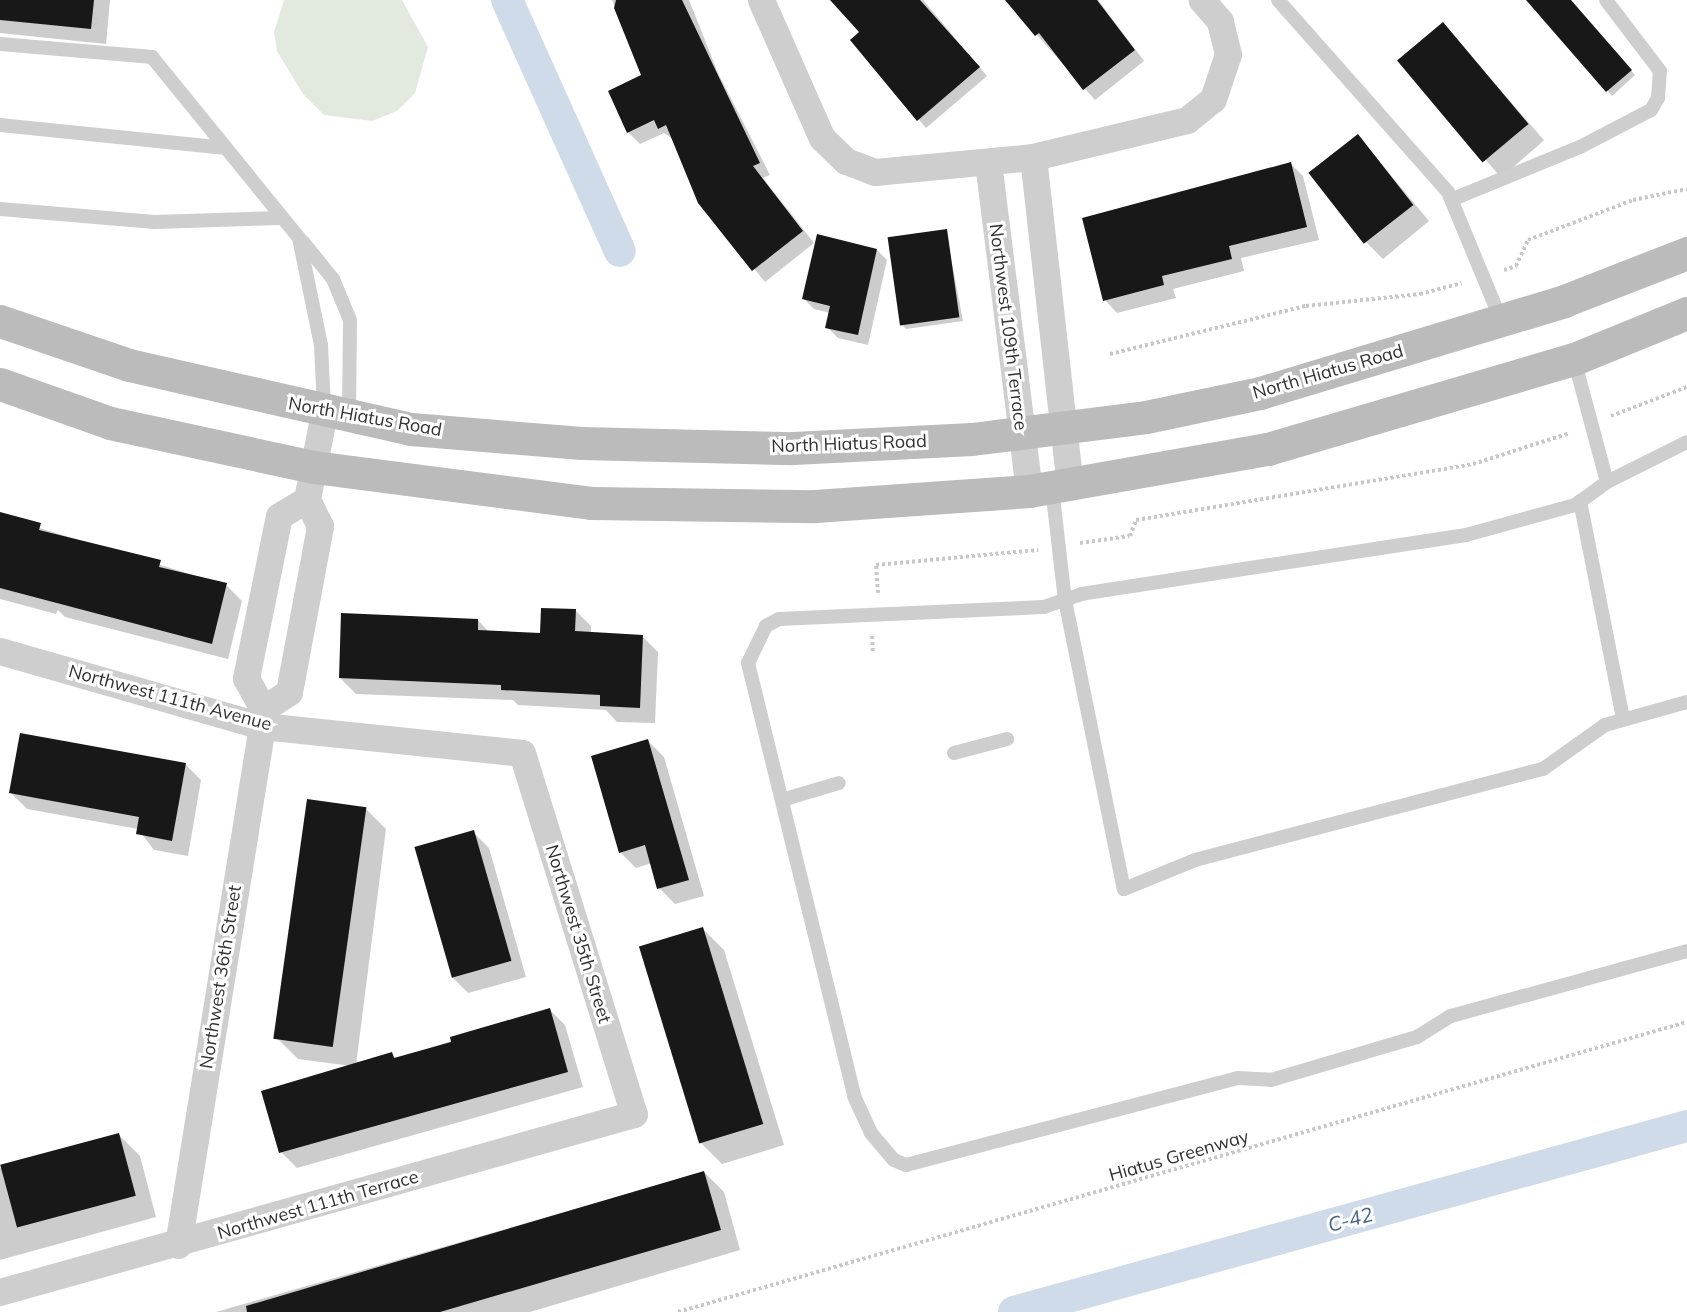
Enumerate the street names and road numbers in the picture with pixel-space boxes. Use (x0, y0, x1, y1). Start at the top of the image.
street label: Northwest 109th Terrace (985, 222, 1031, 432)
street label: North Hiatus Road (1250, 340, 1406, 404)
street label: North Hiatus Road (287, 393, 443, 441)
street label: North Hiatus Road (771, 430, 927, 458)
street label: Northwest 111th Avenue (66, 660, 274, 736)
street label: Northwest 35th Street (541, 842, 615, 1026)
street label: Northwest 36th Street (196, 884, 246, 1070)
street label: Hiatus Greenway (1107, 1126, 1251, 1186)
street label: Northwest 111th Terrace (215, 1166, 421, 1244)

